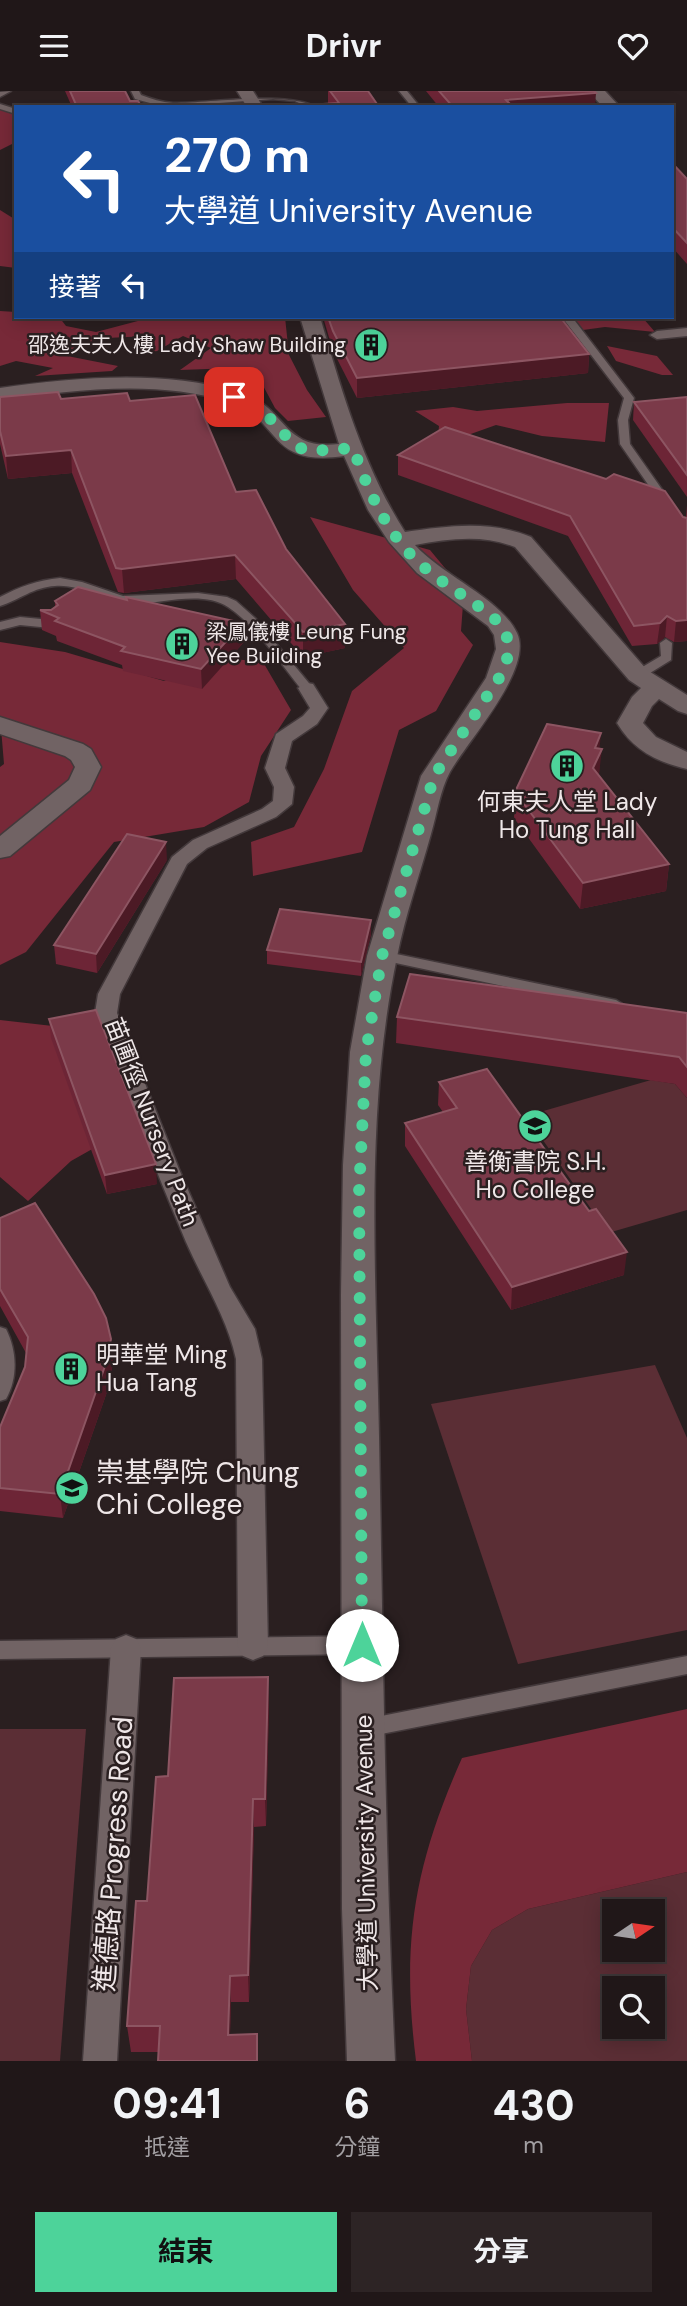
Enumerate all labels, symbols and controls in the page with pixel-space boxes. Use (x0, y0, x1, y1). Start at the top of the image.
text: Drivr (306, 25, 381, 67)
icon: menu (35, 27, 73, 65)
icon: heart (614, 27, 652, 65)
text: 270 m (164, 123, 310, 187)
icon: left (49, 133, 140, 224)
text: 大學道 University Avenue (164, 190, 533, 232)
icon: left (115, 266, 153, 304)
text: 接著 (49, 270, 101, 304)
building icon: 邵逸夫夫人樓 Lady Shaw Building (352, 326, 390, 364)
place label: 邵逸夫夫人樓 Lady Shaw Building (28, 331, 346, 359)
pin (204, 367, 264, 427)
icon: arrive (215, 378, 253, 416)
place label: 梁鳳儀樓 Leung Fung Yee Building (206, 618, 407, 670)
building icon: 梁鳳儀樓 Leung Fung Yee Building (163, 625, 201, 663)
building icon: 何東夫人堂 Lady Ho Tung Hall (548, 747, 586, 785)
place label: 何東夫人堂 Lady Ho Tung Hall (477, 786, 657, 845)
street label: 苗圃徑 Nursery Path (98, 1013, 207, 1231)
school or university icon: 善衡書院 S.H. Ho College (516, 1107, 554, 1145)
place label: 善衡書院 S.H. Ho College (464, 1146, 606, 1205)
place label: 明華堂 Ming Hua Tang (96, 1339, 228, 1398)
building icon: 明華堂 Ming Hua Tang (52, 1350, 90, 1388)
place label: 崇基學院 Chung Chi College (96, 1454, 299, 1523)
school or university icon: 崇基學院 Chung Chi College (53, 1469, 91, 1507)
position arrow (325, 1608, 399, 1682)
street label: 大學道 University Avenue (348, 1714, 383, 1992)
street label: 進德路 Progress Road (85, 1715, 142, 1993)
north arrow (602, 1899, 665, 1962)
map controls (602, 1899, 665, 2039)
button: search (602, 1976, 665, 2039)
text: 09:41 (112, 2076, 222, 2131)
text: 6 (344, 2076, 370, 2131)
text: 430 (492, 2078, 575, 2133)
text: m (523, 2130, 544, 2160)
text: 抵達 (144, 2132, 190, 2162)
text: 分鐘 (334, 2132, 380, 2162)
button: 結束 (35, 2212, 337, 2292)
button: 分享 (351, 2212, 652, 2292)

